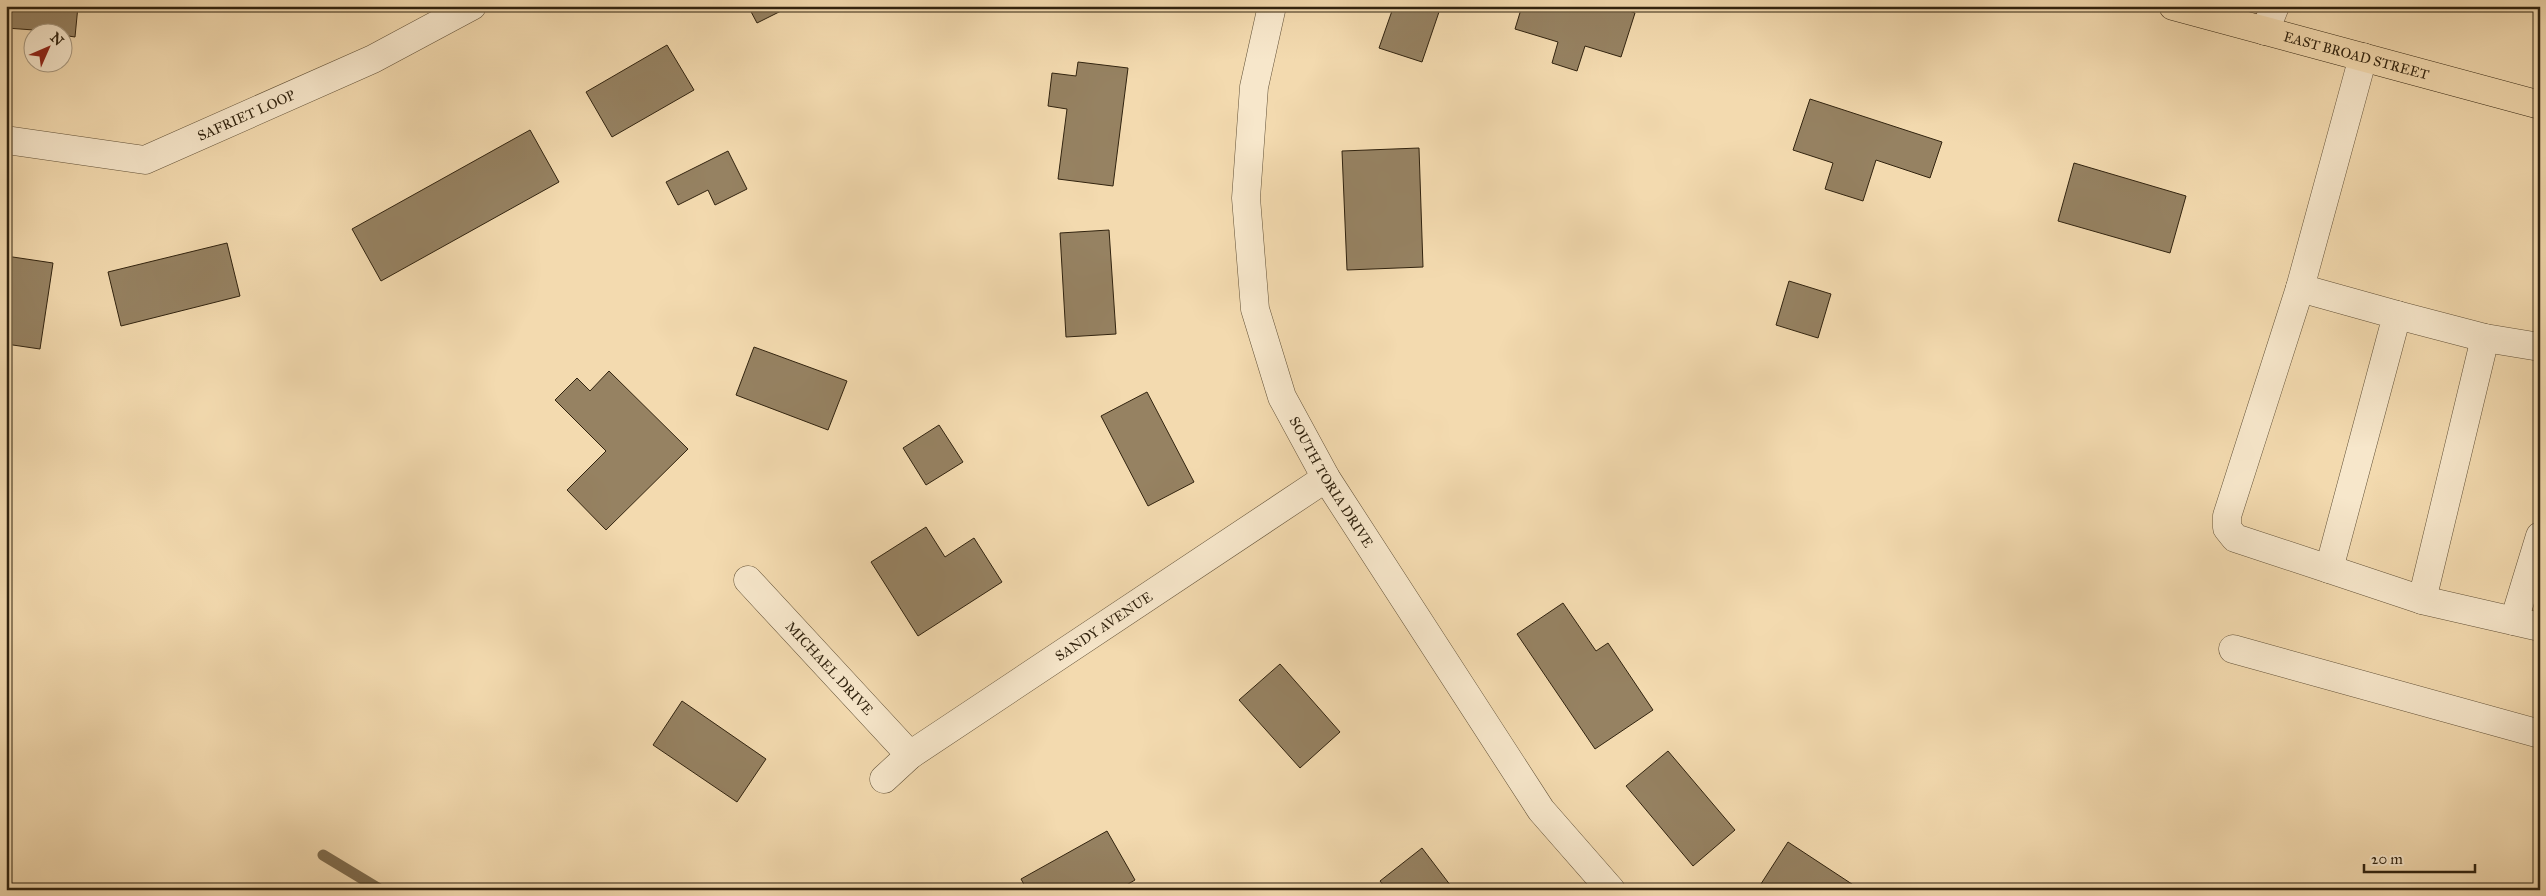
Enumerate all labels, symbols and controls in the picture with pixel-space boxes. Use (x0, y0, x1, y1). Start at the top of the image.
north arrow (22, 22, 72, 72)
street label: EAST BROAD STREET (2282, 28, 2432, 83)
text: N (47, 29, 67, 49)
street label: SAFRIET LOOP (195, 86, 297, 144)
street label: SOUTH TORIA DRIVE (1286, 414, 1377, 550)
street label: SANDY AVENUE (1052, 588, 1155, 665)
street label: MICHAEL DRIVE (782, 618, 877, 718)
scale bar (2364, 841, 2475, 873)
text: 20 m (2371, 850, 2403, 868)

